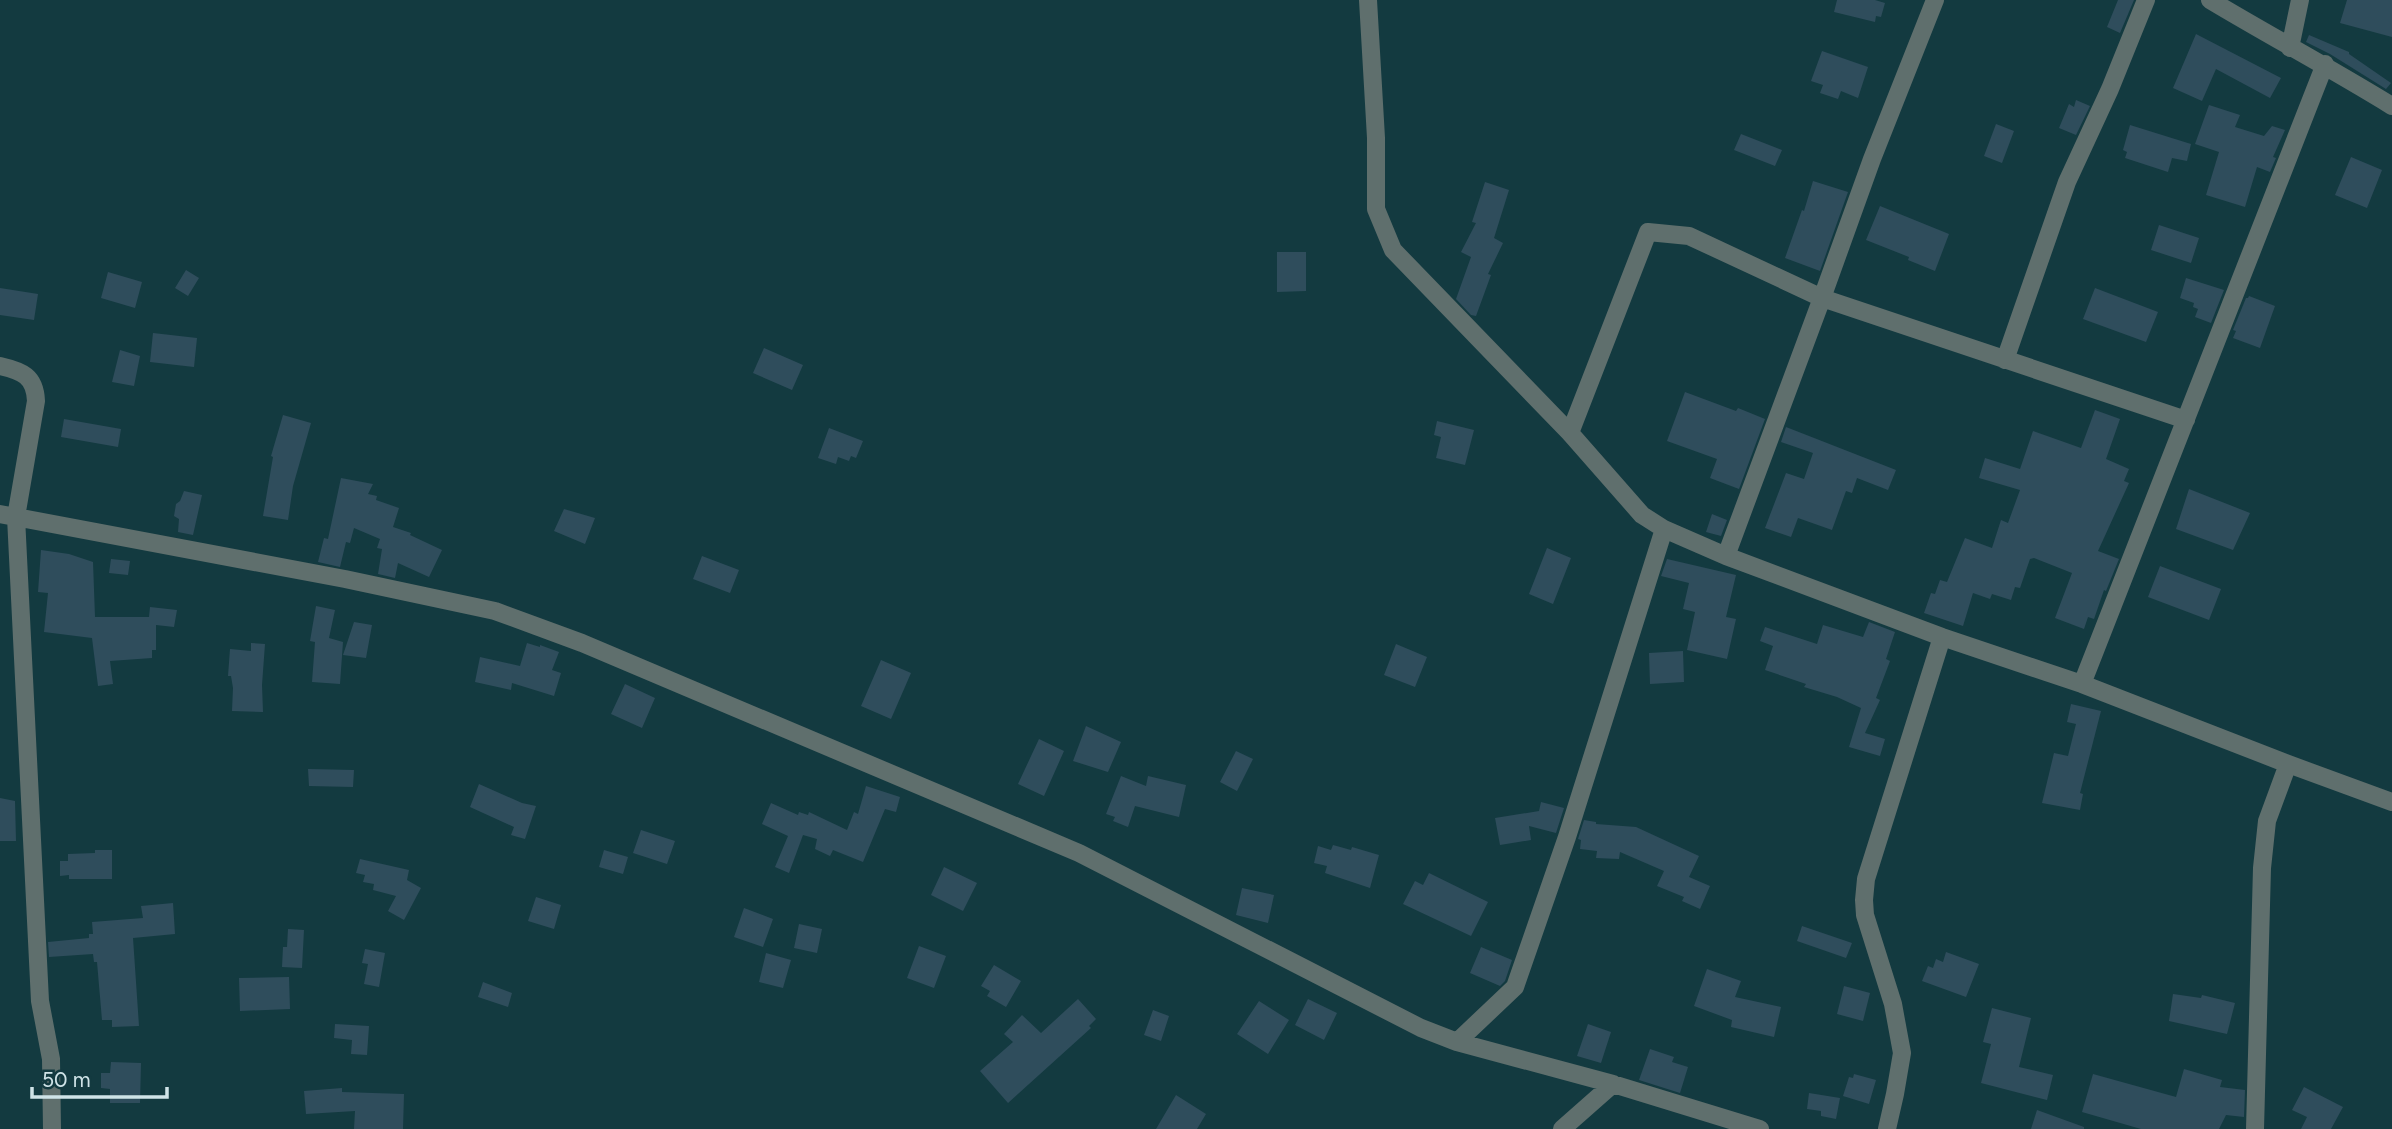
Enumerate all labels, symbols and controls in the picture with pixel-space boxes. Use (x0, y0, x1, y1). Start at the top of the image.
scale bar (32, 1056, 166, 1100)
text: 50 m (42, 1067, 91, 1092)

